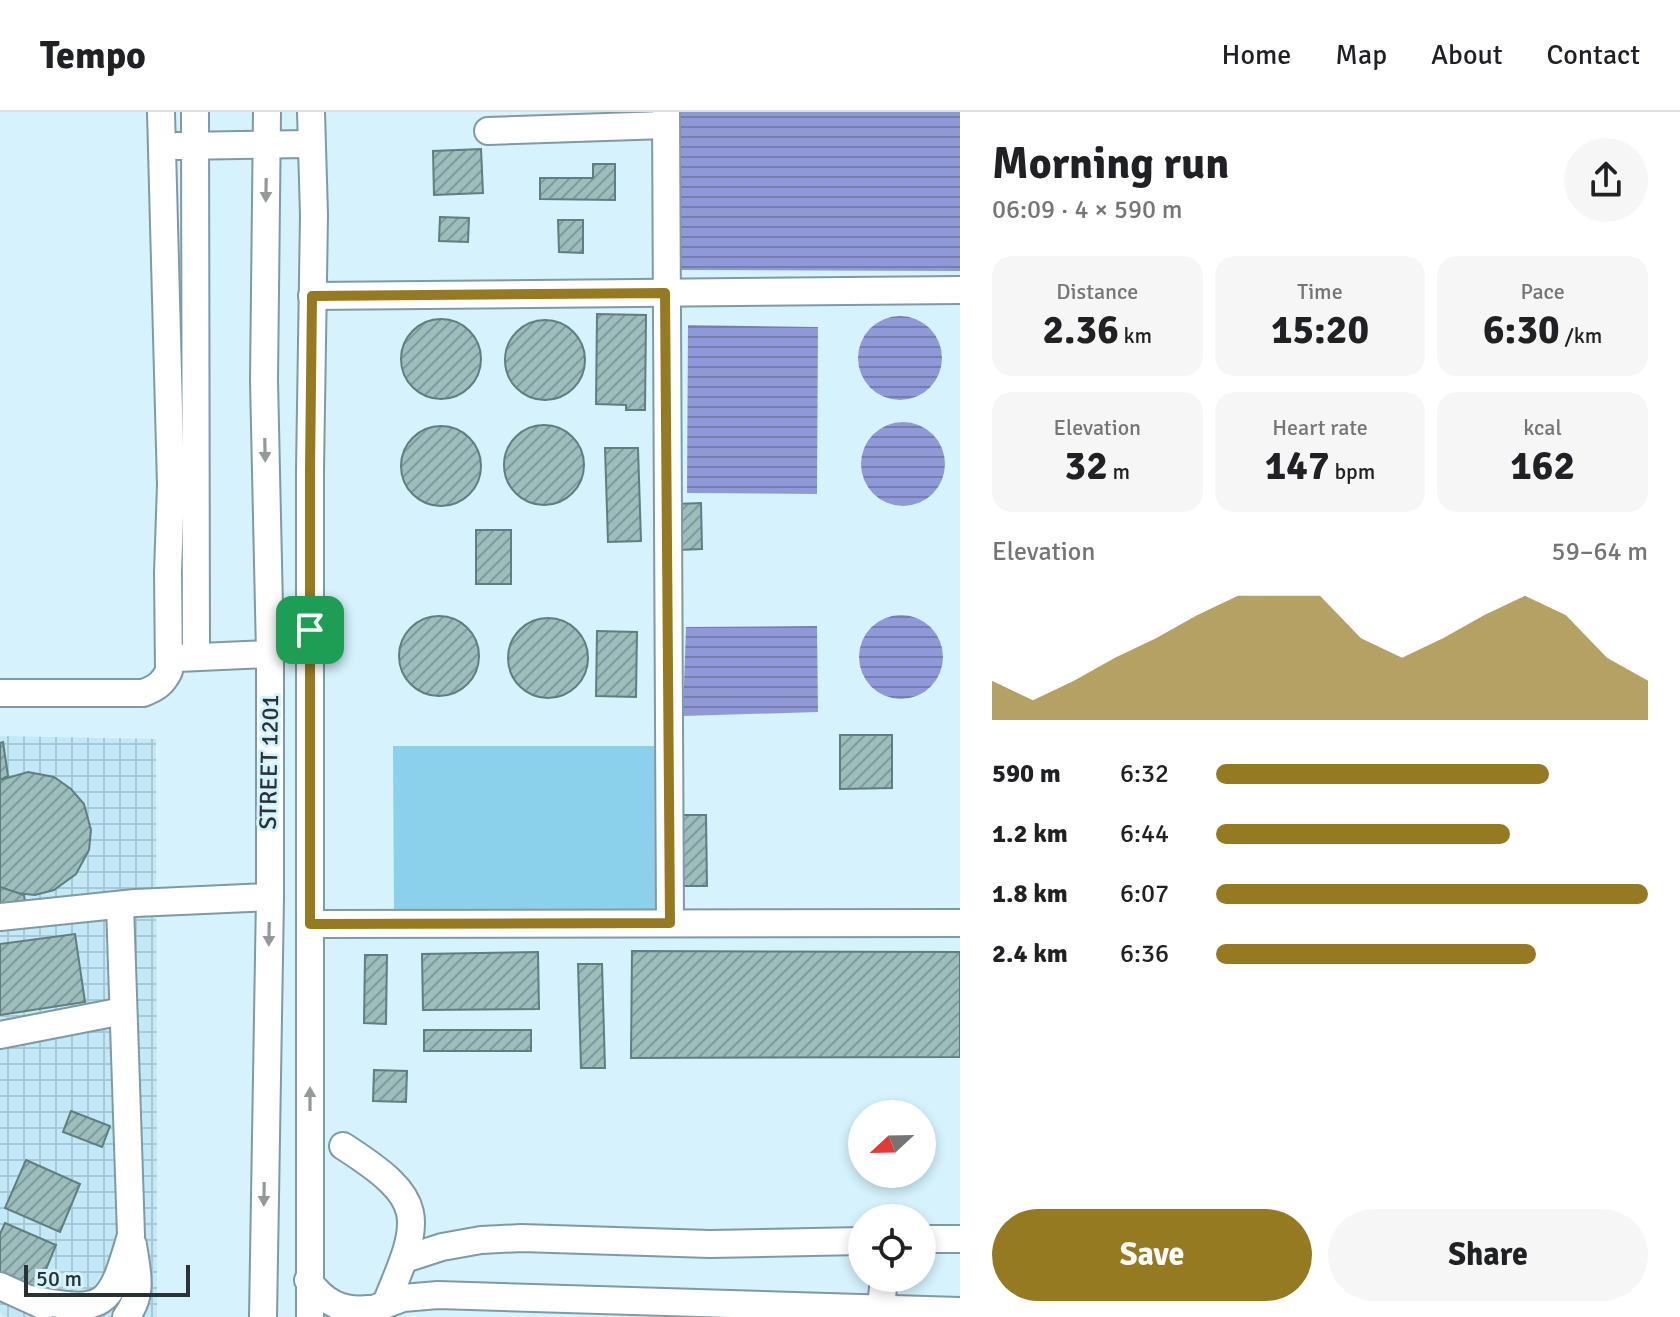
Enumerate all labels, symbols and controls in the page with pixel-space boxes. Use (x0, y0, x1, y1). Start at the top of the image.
text: Tempo (40, 32, 146, 79)
text: Home (1222, 38, 1291, 72)
text: Map (1335, 38, 1387, 72)
text: About (1431, 38, 1503, 72)
text: Contact (1547, 38, 1640, 72)
text: Morning run (992, 137, 1229, 191)
button: share (1564, 138, 1648, 222)
one-way arrow (260, 178, 273, 203)
text: 06:09 · 4 × 590 m (992, 194, 1183, 226)
text: Distance (1056, 278, 1138, 305)
text: Time (1297, 278, 1343, 305)
text: Pace (1521, 278, 1565, 305)
text: 2.36 (1042, 305, 1119, 355)
text: 15:20 (1271, 305, 1369, 355)
text: 6:30 (1483, 305, 1560, 355)
text: km (1119, 322, 1152, 349)
text: /km (1560, 322, 1602, 349)
text: Elevation (1054, 414, 1141, 441)
text: Heart rate (1272, 414, 1368, 441)
text: kcal (1523, 414, 1562, 441)
one-way arrow (259, 438, 272, 463)
text: 32 (1065, 441, 1108, 491)
text: 147 (1265, 441, 1330, 491)
text: 162 (1510, 441, 1575, 491)
text: m (1108, 458, 1130, 485)
text: bpm (1330, 458, 1375, 485)
text: Elevation (992, 536, 1096, 568)
text: 59–64 m (1552, 536, 1648, 568)
pin (276, 596, 344, 664)
icon: arrive (288, 608, 332, 652)
street label: STREET 1201 (253, 694, 285, 830)
text: 590 m (992, 758, 1061, 790)
text: 6:32 (1120, 758, 1169, 790)
text: 1.2 km (992, 818, 1068, 850)
text: 6:44 (1120, 818, 1169, 850)
text: 1.8 km (992, 878, 1068, 910)
text: 6:07 (1120, 878, 1169, 910)
one-way arrow (262, 922, 275, 947)
text: 2.4 km (992, 938, 1068, 970)
text: 6:36 (1120, 938, 1169, 970)
one-way arrow (304, 1086, 316, 1111)
north arrow (848, 1100, 936, 1188)
map controls (848, 1100, 936, 1292)
one-way arrow (258, 1182, 270, 1207)
button: locate (848, 1204, 936, 1292)
button: Save (992, 1209, 1312, 1301)
button: Share (1328, 1209, 1648, 1301)
scale bar (24, 1261, 190, 1297)
text: 50 m (36, 1265, 82, 1292)

